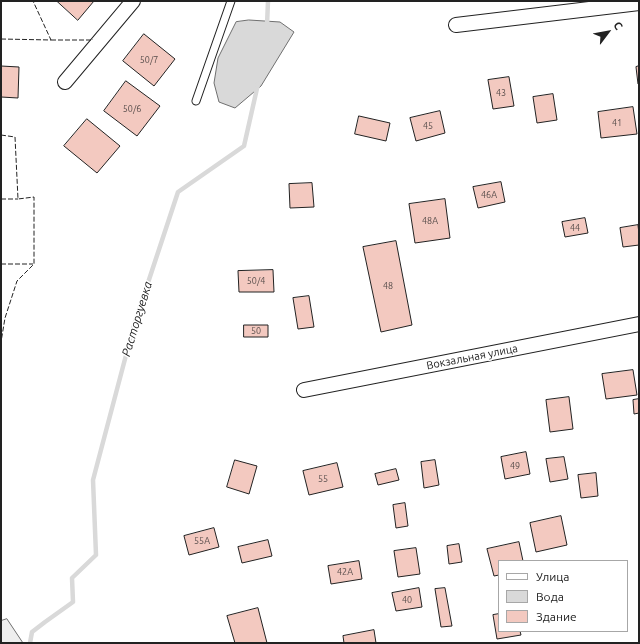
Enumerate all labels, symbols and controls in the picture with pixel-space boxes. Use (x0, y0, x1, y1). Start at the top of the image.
north arrow (588, 12, 628, 52)
text: С (611, 19, 625, 32)
house number: 50/7 (140, 55, 158, 65)
house number: 43 (496, 88, 506, 98)
house number: 50/6 (123, 104, 141, 114)
house number: 41 (612, 118, 622, 128)
house number: 45 (423, 121, 433, 131)
house number: 46А (481, 190, 497, 200)
house number: 48А (422, 216, 438, 226)
house number: 44 (570, 223, 580, 233)
house number: 50/4 (247, 276, 265, 286)
water label: Расторгуевка (119, 280, 155, 358)
house number: 48 (383, 281, 393, 291)
house number: 50 (251, 326, 261, 336)
street label: Вокзальная улица (425, 342, 519, 372)
house number: 49 (510, 461, 520, 471)
house number: 55 (318, 474, 328, 484)
house number: 55А (194, 536, 210, 546)
legend (498, 560, 628, 632)
house number: 42А (337, 567, 353, 577)
text: Улица (536, 570, 569, 583)
text: Вода (536, 590, 564, 603)
house number: 40 (402, 595, 412, 605)
text: Здание (536, 610, 577, 623)

